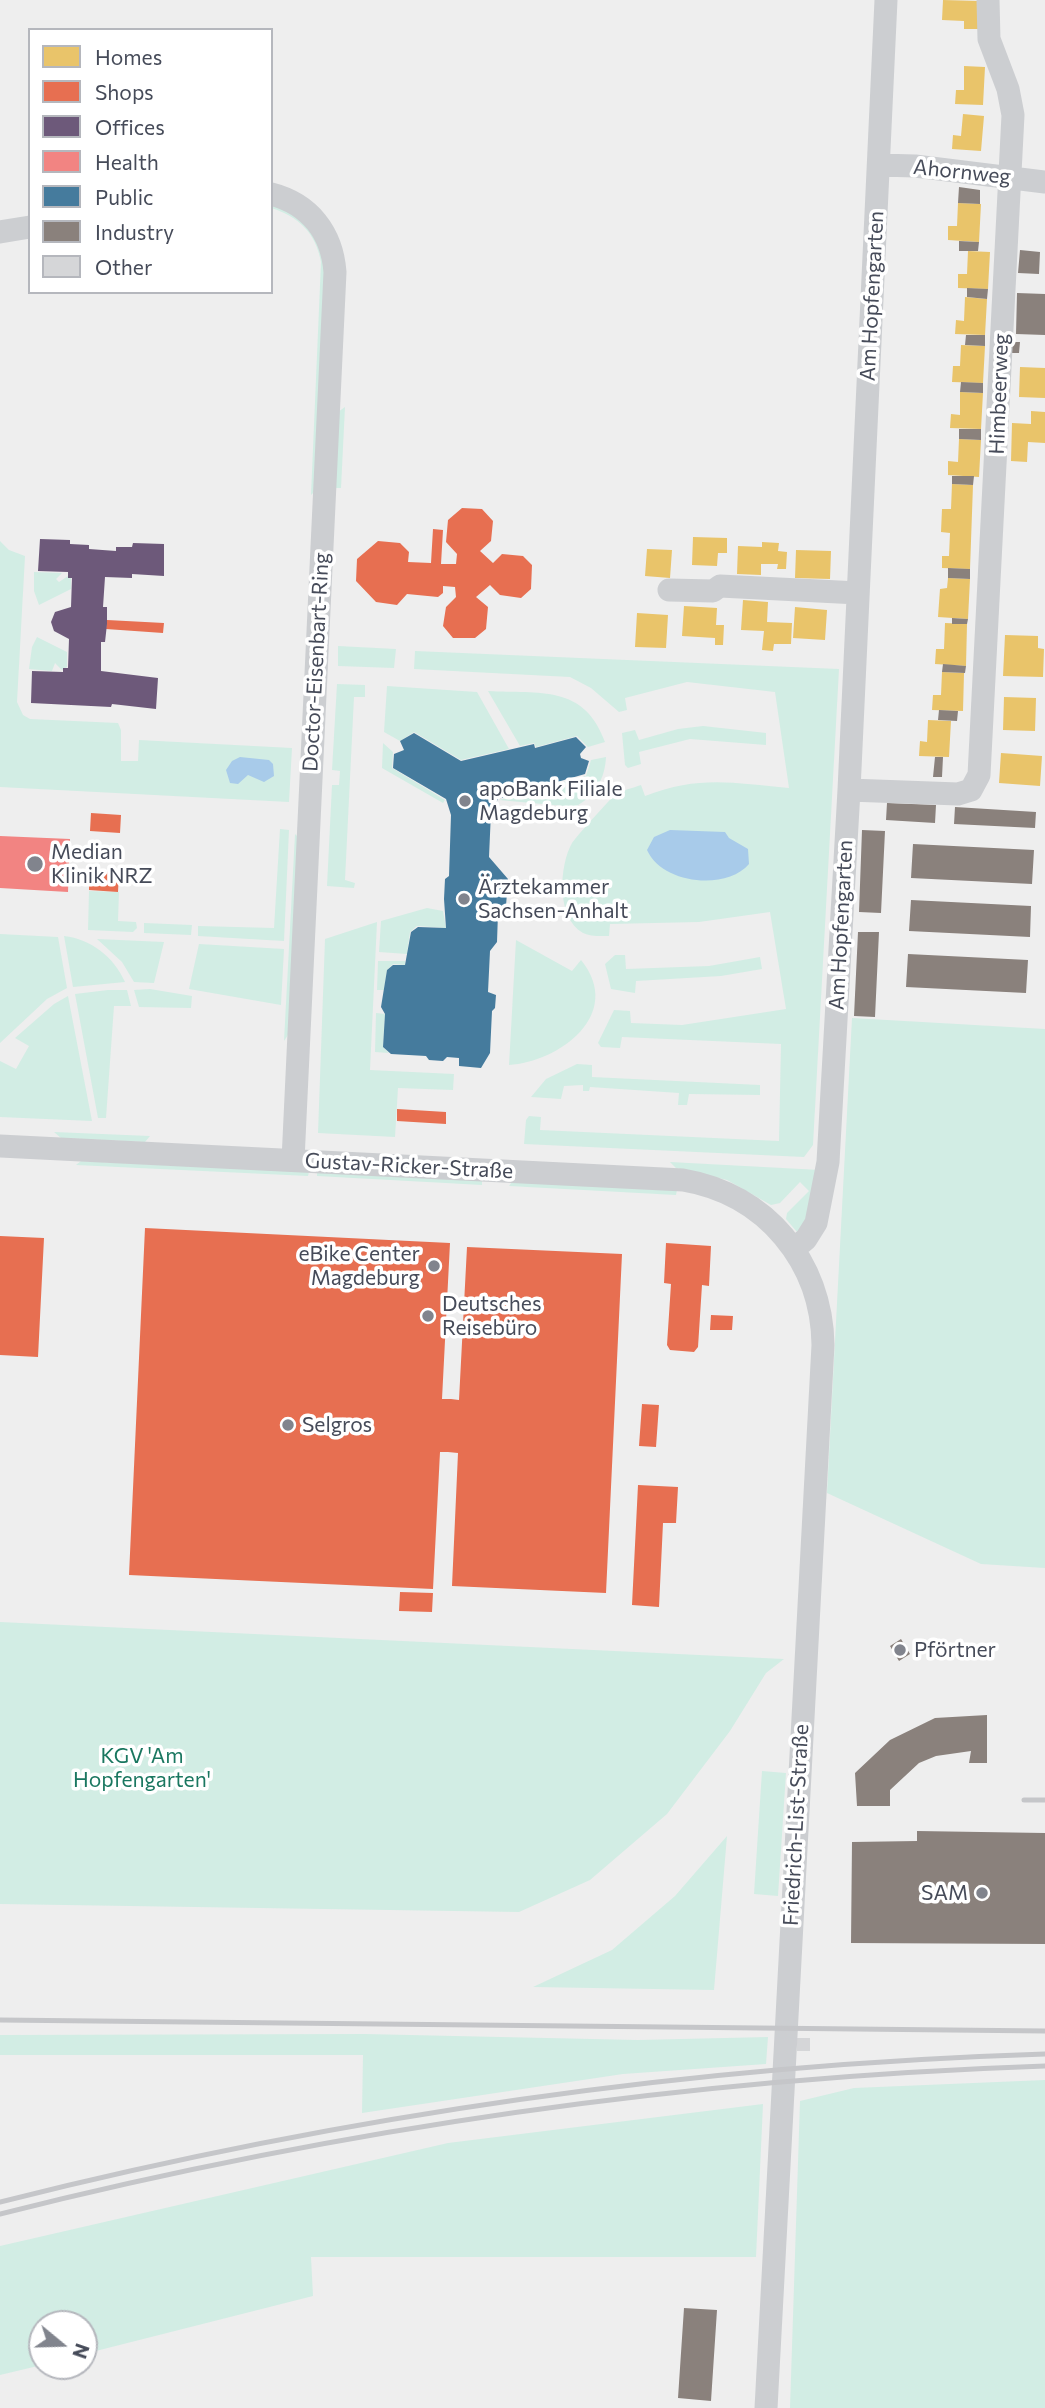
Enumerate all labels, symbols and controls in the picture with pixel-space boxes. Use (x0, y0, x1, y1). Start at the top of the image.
legend (28, 28, 273, 294)
text: Homes (95, 44, 162, 69)
text: Shops (95, 79, 154, 104)
text: Offices (95, 114, 165, 139)
text: Health (95, 149, 159, 174)
street label: Ahornweg (912, 154, 1012, 190)
text: Public (95, 184, 153, 209)
street label: Am Hopfengarten (855, 210, 889, 382)
text: Industry (95, 219, 174, 244)
text: Other (95, 254, 152, 279)
street label: Himbeerweg (984, 333, 1014, 455)
street label: Doctor-Eisenbart-Ring (298, 552, 334, 772)
place label: apoBank Filiale Magdeburg (479, 776, 622, 826)
marker: apoBank Filiale Magdeburg (457, 793, 473, 809)
place label: Median Klinik NRZ (51, 839, 153, 889)
street label: Am Hopfengarten (824, 839, 858, 1011)
marker: Median Klinik NRZ (25, 854, 45, 874)
place label: Ärztekammer Sachsen-Anhalt (478, 874, 628, 924)
marker: Ärztekammer Sachsen-Anhalt (456, 891, 472, 907)
street label: Gustav-Ricker-Straße (304, 1148, 514, 1184)
place label: eBike Center Magdeburg (299, 1241, 420, 1291)
marker: eBike Center Magdeburg (426, 1258, 442, 1274)
place label: Deutsches Reisebüro (442, 1291, 541, 1341)
marker: Deutsches Reisebüro (420, 1308, 436, 1324)
place label: Selgros (302, 1412, 372, 1438)
marker: Selgros (280, 1417, 296, 1433)
place label: Pförtner (914, 1637, 996, 1663)
marker: Pförtner (892, 1642, 908, 1658)
street label: Friedrich-List-Straße (778, 1724, 814, 1926)
park label: KGV 'Am Hopfengarten' (73, 1743, 211, 1793)
place label: SAM (921, 1880, 968, 1906)
marker: SAM (974, 1885, 990, 1901)
north arrow (28, 2310, 98, 2380)
text: N (68, 2341, 95, 2362)

